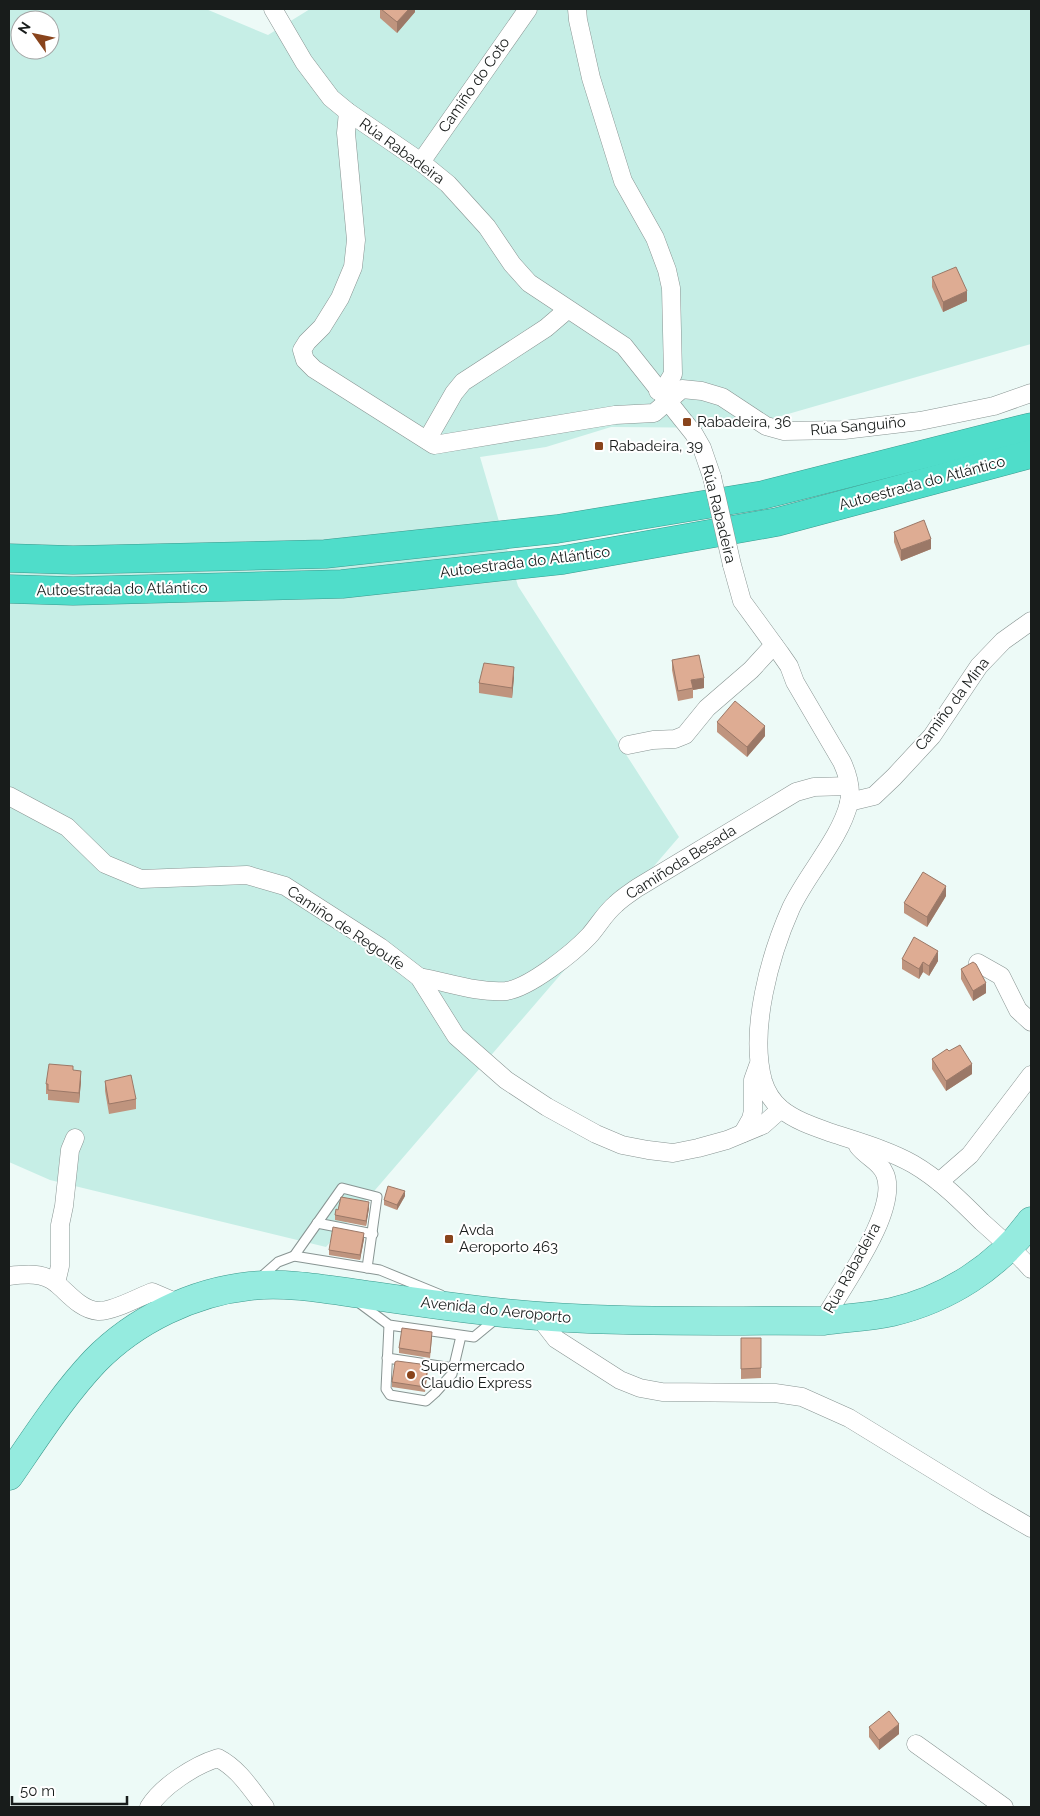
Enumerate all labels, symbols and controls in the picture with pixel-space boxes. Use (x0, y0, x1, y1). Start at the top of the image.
north arrow (10, 10, 60, 60)
text: N (14, 19, 34, 37)
street label: Camiño do Coto (435, 34, 514, 136)
street label: Rúa Rabadeira (356, 114, 448, 188)
place label: Rabadeira, 36 (697, 413, 791, 431)
street label: Rúa Sanguiño (810, 413, 907, 439)
marker: Rabadeira, 36 (681, 416, 693, 428)
place label: Rabadeira, 39 (609, 437, 703, 455)
marker: Rabadeira, 39 (593, 440, 605, 452)
street label: Autoestrada do Atlántico (837, 452, 1007, 514)
street label: Rúa Rabadeira (698, 463, 740, 565)
street label: Autoestrada do Atlántico (439, 543, 611, 581)
street label: Autoestrada do Atlántico (36, 579, 208, 599)
street label: Camiño da Mina (911, 654, 993, 754)
street label: Camiñoda Besada (623, 821, 739, 903)
street label: Camiño de Regoufe (284, 882, 408, 974)
street label: Rúa Rabadeira (820, 1220, 884, 1316)
place label: Avda Aeroporto 463 (459, 1221, 558, 1256)
marker: Avda Aeroporto 463 (443, 1233, 455, 1245)
street label: Avenida do Aeroporto (420, 1293, 572, 1327)
place label: Supermercado Claudio Express (421, 1357, 532, 1392)
marker: Supermercado Claudio Express (405, 1369, 417, 1381)
scale bar (12, 1774, 128, 1806)
text: 50 m (20, 1782, 55, 1800)

